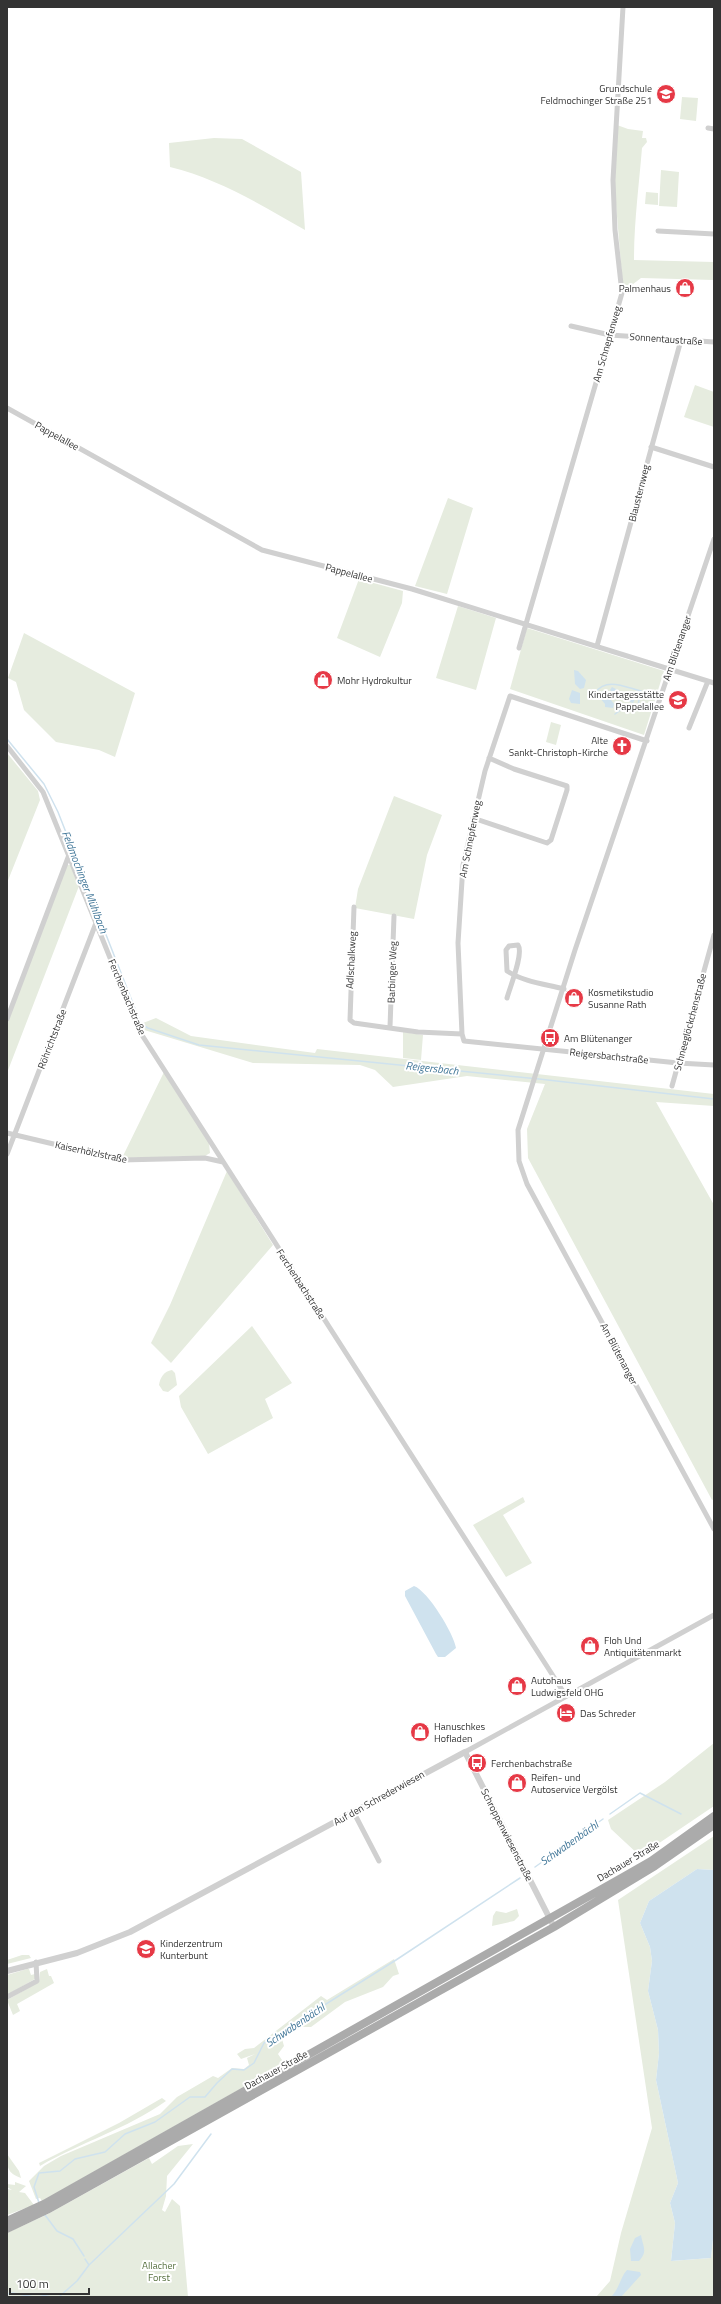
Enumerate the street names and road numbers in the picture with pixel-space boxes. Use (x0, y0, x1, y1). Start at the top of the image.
street label: Am Schnepfenweg (589, 304, 625, 384)
street label: Sonnentaustraße (629, 329, 703, 349)
street label: Pappelallee (32, 418, 82, 454)
street label: Blausternweg (625, 463, 653, 523)
street label: Pappelallee (324, 559, 374, 587)
street label: Am Blütenanger (659, 613, 695, 683)
street label: Am Schnepfenweg (455, 799, 485, 879)
street label: Adlschalkweg (342, 931, 360, 989)
street label: Barbinger Weg (383, 941, 401, 1003)
street label: Ferchenbachstraße (104, 957, 150, 1037)
street label: Schneeglöckchenstraße (670, 972, 710, 1072)
street label: Röhrichtstraße (34, 1007, 70, 1071)
street label: Reigersbachstraße (569, 1044, 649, 1068)
street label: Kaiserhölzlstraße (54, 1137, 128, 1167)
street label: Ferchenbachstraße (273, 1246, 329, 1322)
street label: Am Blütenanger (596, 1320, 642, 1388)
street label: Auf den Schrederwiesen (331, 1767, 427, 1829)
street label: Schroppenwiesenstraße (477, 1786, 537, 1884)
street label: Dachauer Straße (594, 1836, 662, 1886)
street label: Dachauer Straße (242, 2046, 310, 2094)

